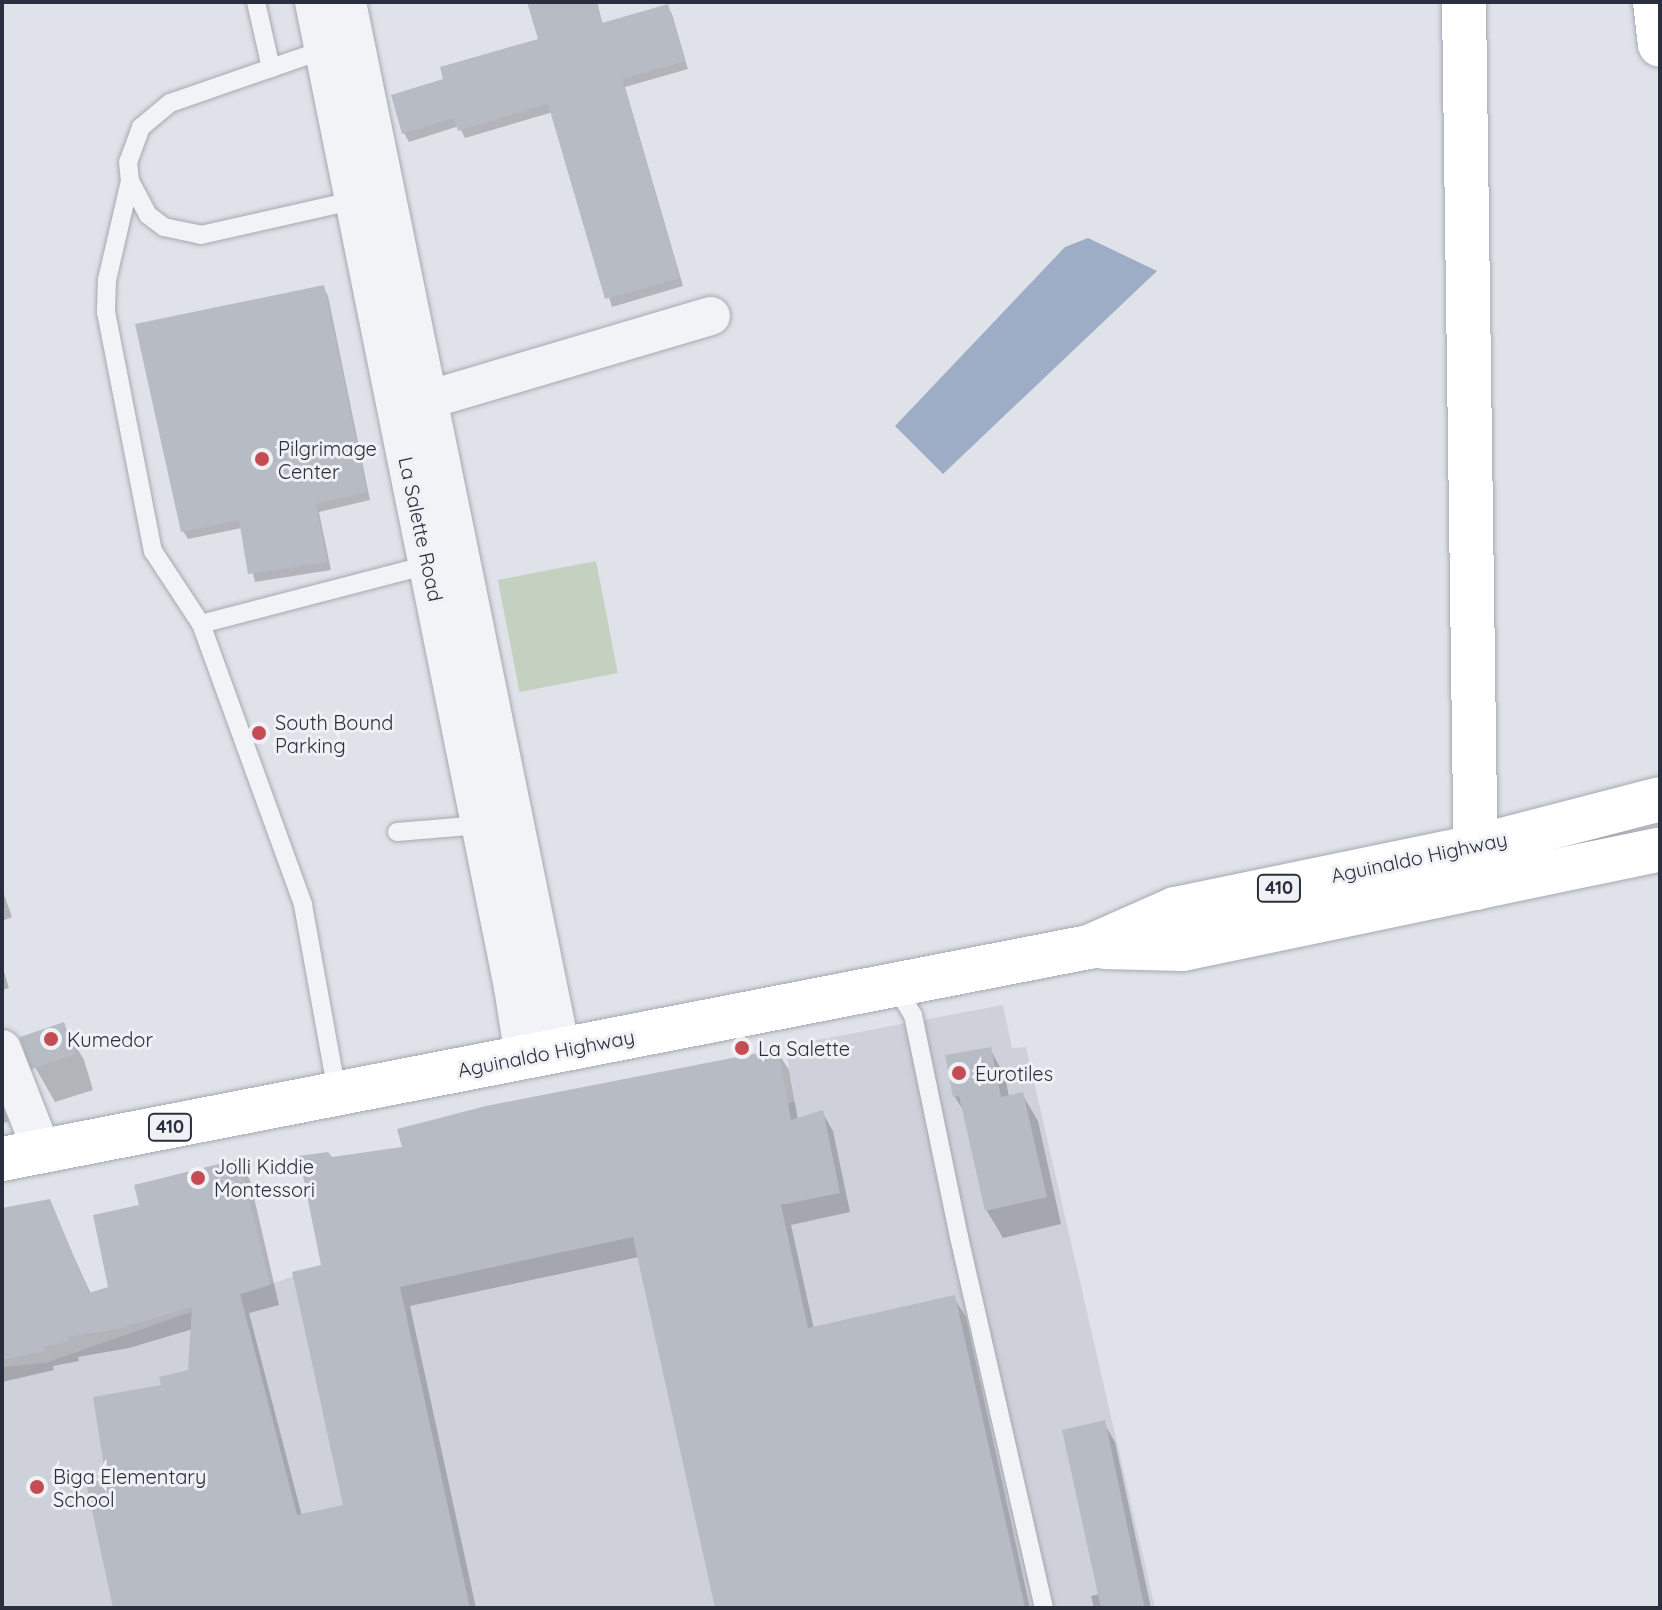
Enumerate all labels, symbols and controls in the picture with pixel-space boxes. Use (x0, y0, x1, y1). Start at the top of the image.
place label: Pilgrimage Center (278, 436, 377, 483)
marker: Pilgrimage Center (253, 450, 271, 468)
street label: La Salette Road (394, 455, 448, 603)
place label: South Bound Parking (275, 710, 393, 757)
marker: South Bound Parking (250, 724, 268, 742)
street label: Aguinaldo Highway (1329, 827, 1509, 887)
road number: 410 (1255, 874, 1303, 902)
street label: Aguinaldo Highway (455, 1024, 637, 1082)
place label: Kumedor (67, 1027, 153, 1051)
marker: Kumedor (42, 1030, 60, 1048)
place label: La Salette (758, 1036, 850, 1060)
marker: La Salette (733, 1039, 751, 1057)
place label: Eurotiles (975, 1061, 1053, 1085)
marker: Eurotiles (950, 1064, 968, 1082)
road number: 410 (146, 1113, 194, 1141)
place label: Jolli Kiddie Montessori (214, 1154, 315, 1201)
marker: Jolli Kiddie Montessori (189, 1169, 207, 1187)
place label: Biga Elementary School (53, 1464, 206, 1511)
marker: Biga Elementary School (28, 1478, 46, 1496)

